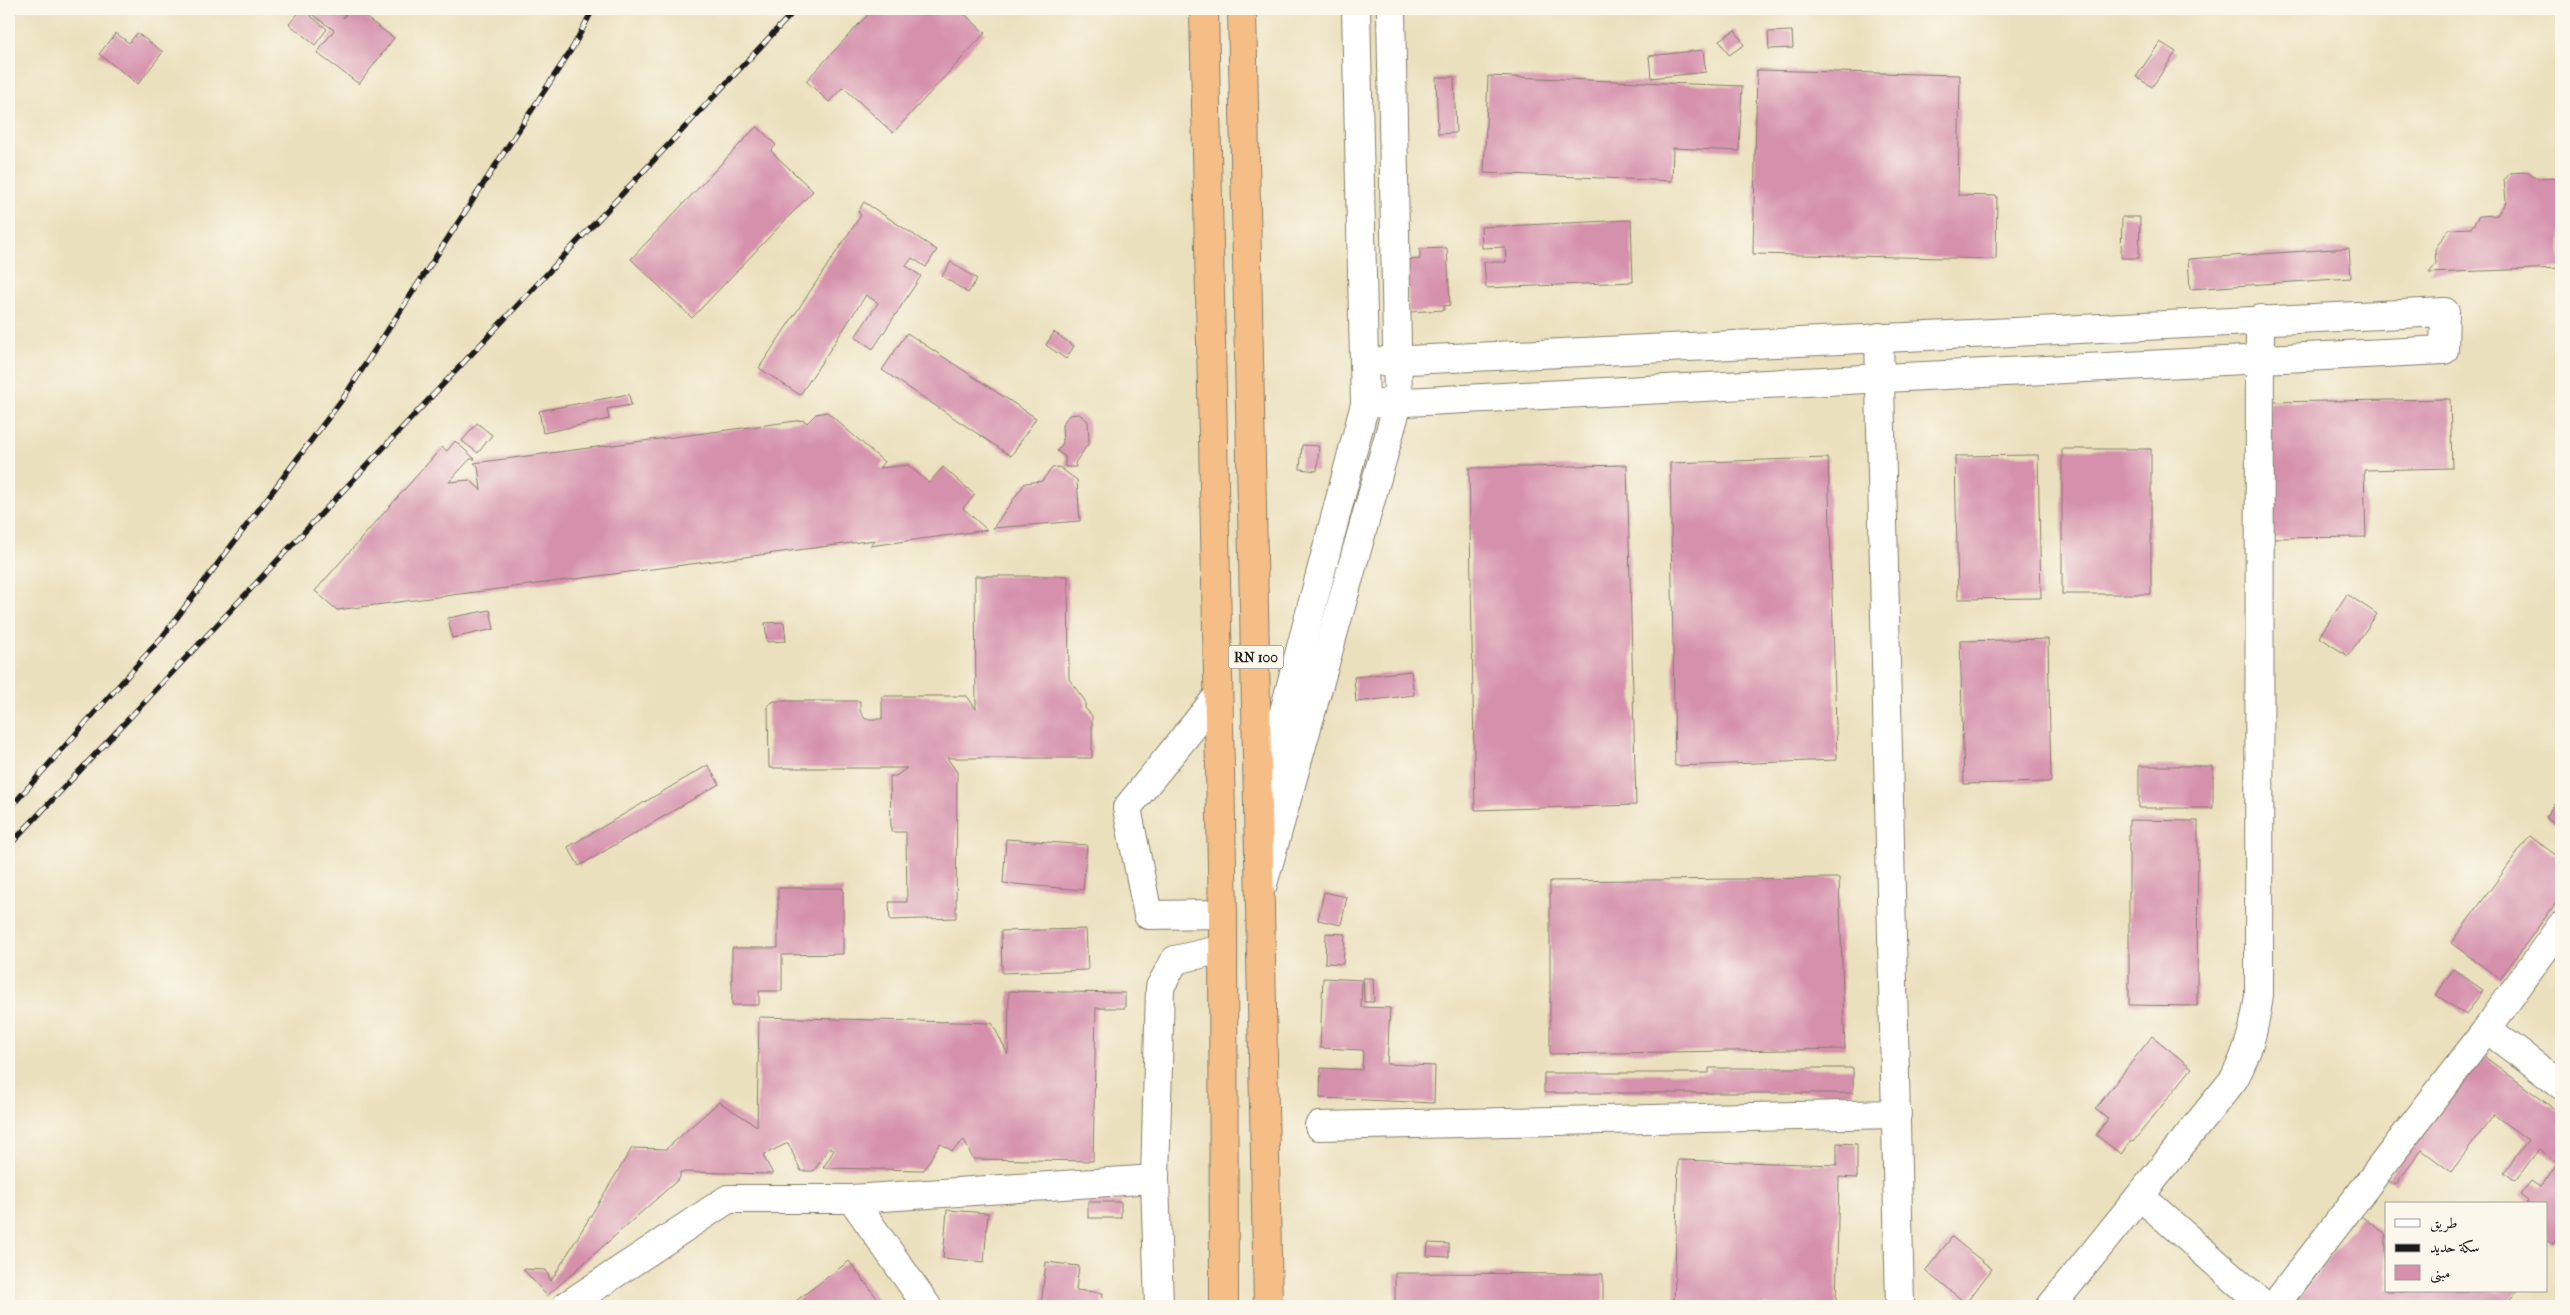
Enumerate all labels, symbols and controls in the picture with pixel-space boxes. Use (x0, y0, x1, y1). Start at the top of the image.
road number: RN 100 (1228, 646, 1284, 669)
legend (2385, 1202, 2548, 1292)
text: طريق (2430, 1214, 2457, 1233)
text: سكة حديد (2430, 1238, 2480, 1256)
text: مبنى (2430, 1264, 2450, 1284)

